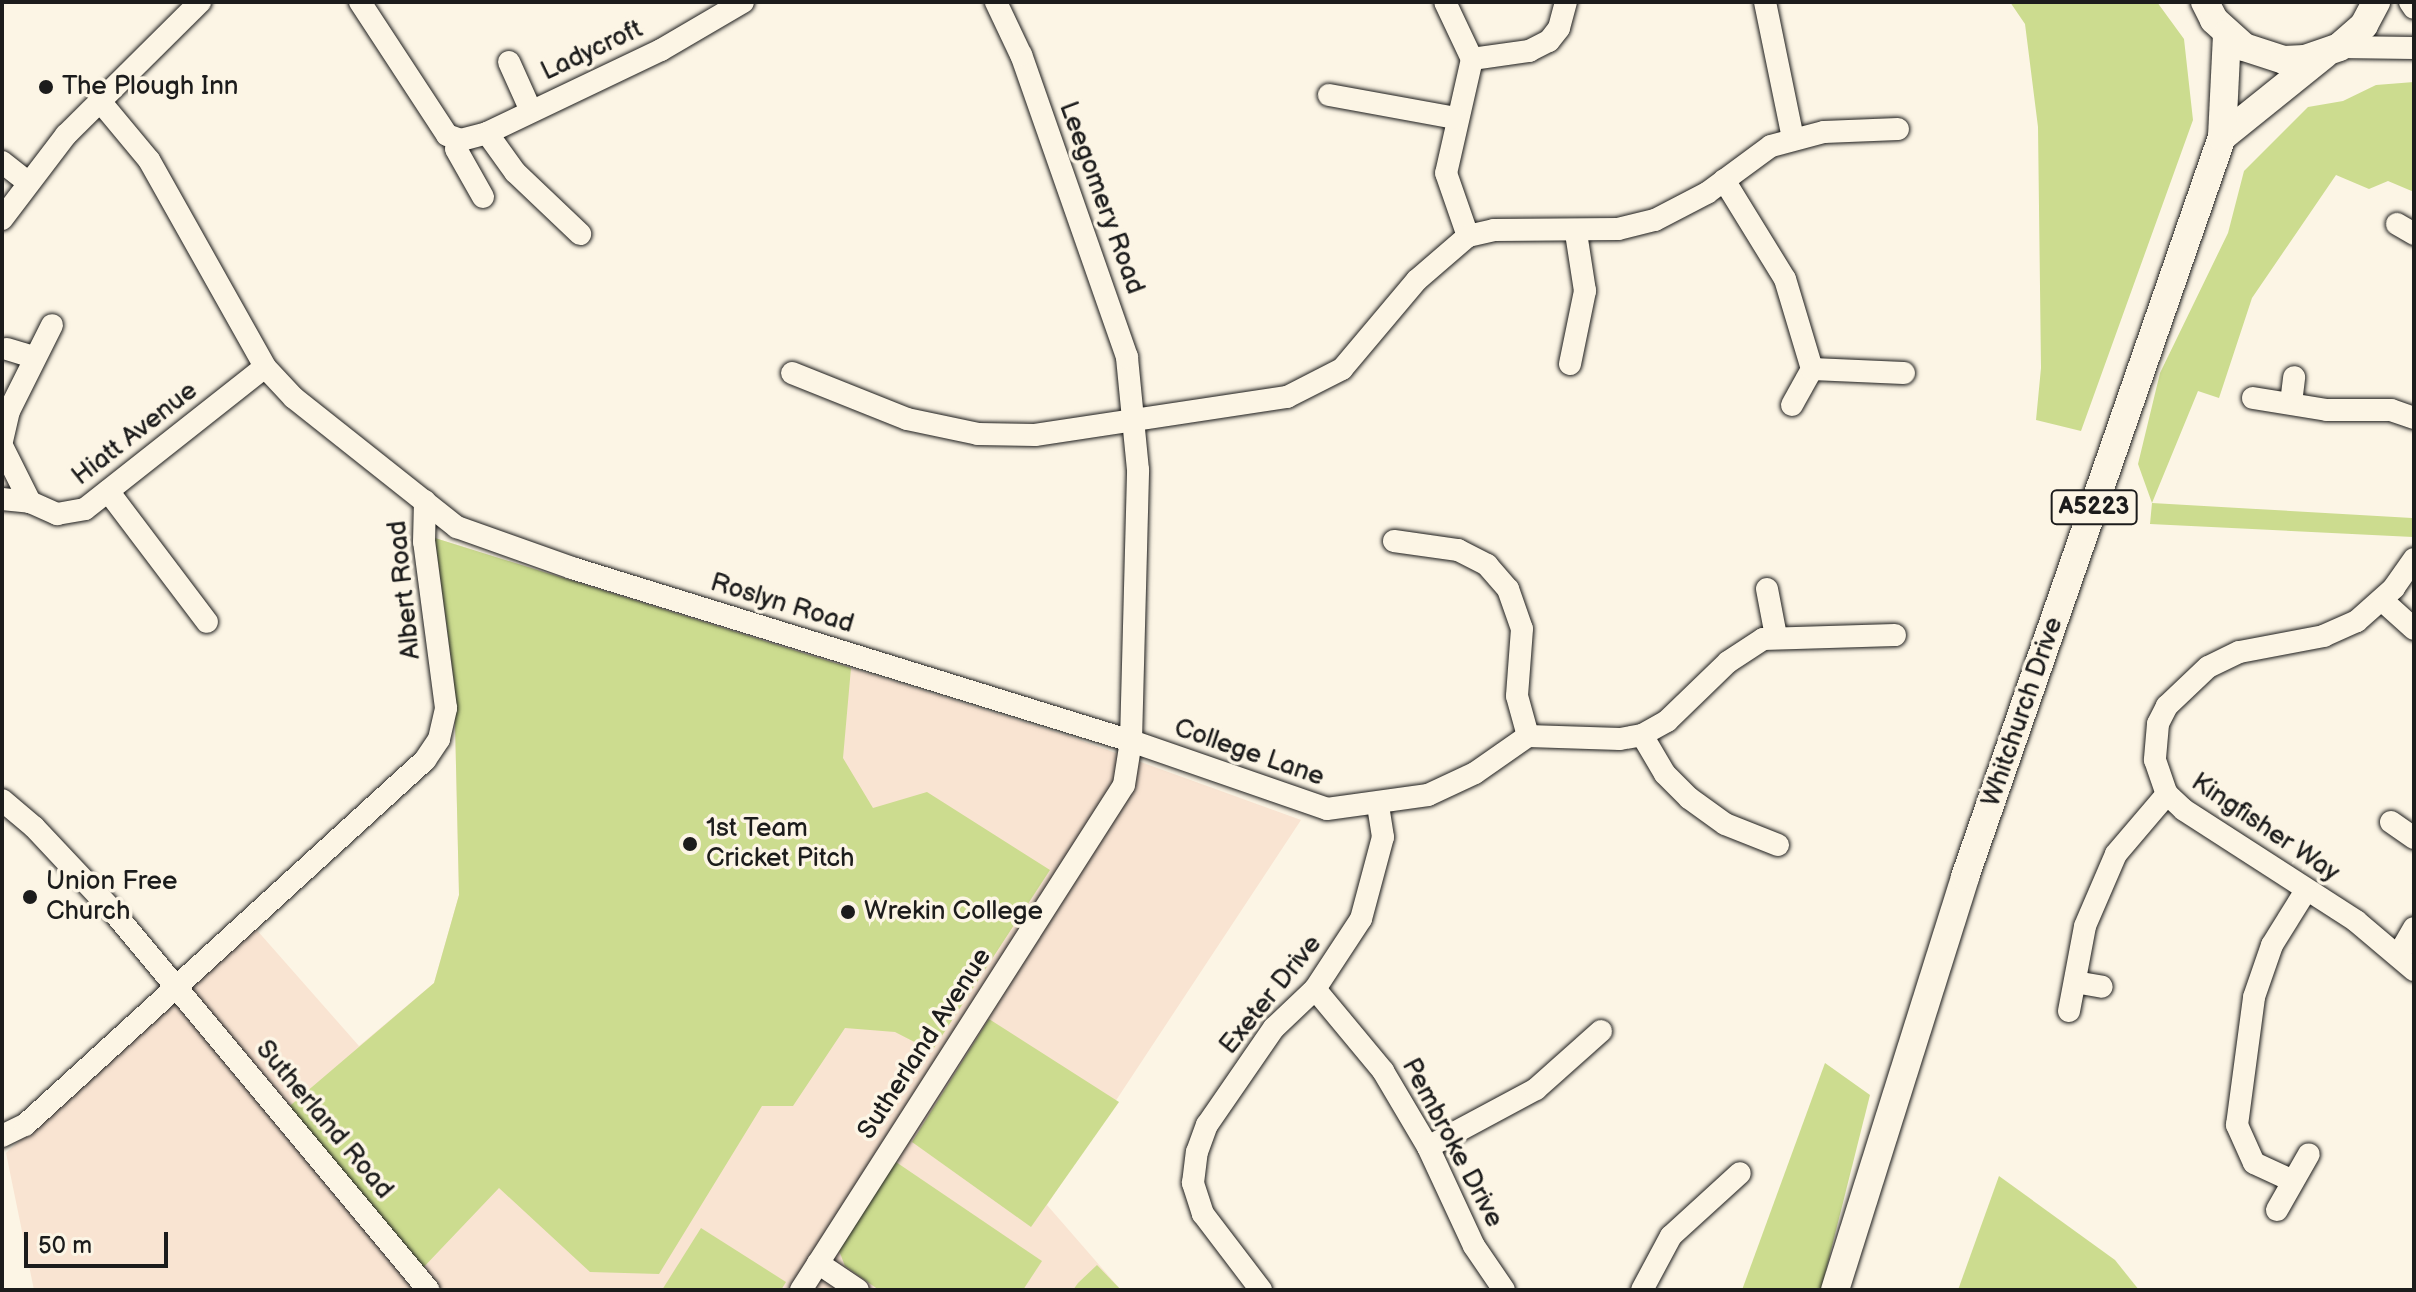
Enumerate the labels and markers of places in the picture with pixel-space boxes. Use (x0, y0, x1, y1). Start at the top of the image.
place label: The Plough Inn (62, 71, 238, 103)
marker: The Plough Inn (37, 78, 55, 96)
place label: 1st Team Cricket Pitch (706, 813, 854, 874)
marker: 1st Team Cricket Pitch (681, 835, 699, 853)
place label: Union Free Church (46, 866, 177, 928)
marker: Union Free Church (21, 888, 39, 906)
place label: Wrekin College (864, 896, 1043, 928)
marker: Wrekin College (839, 903, 857, 921)

